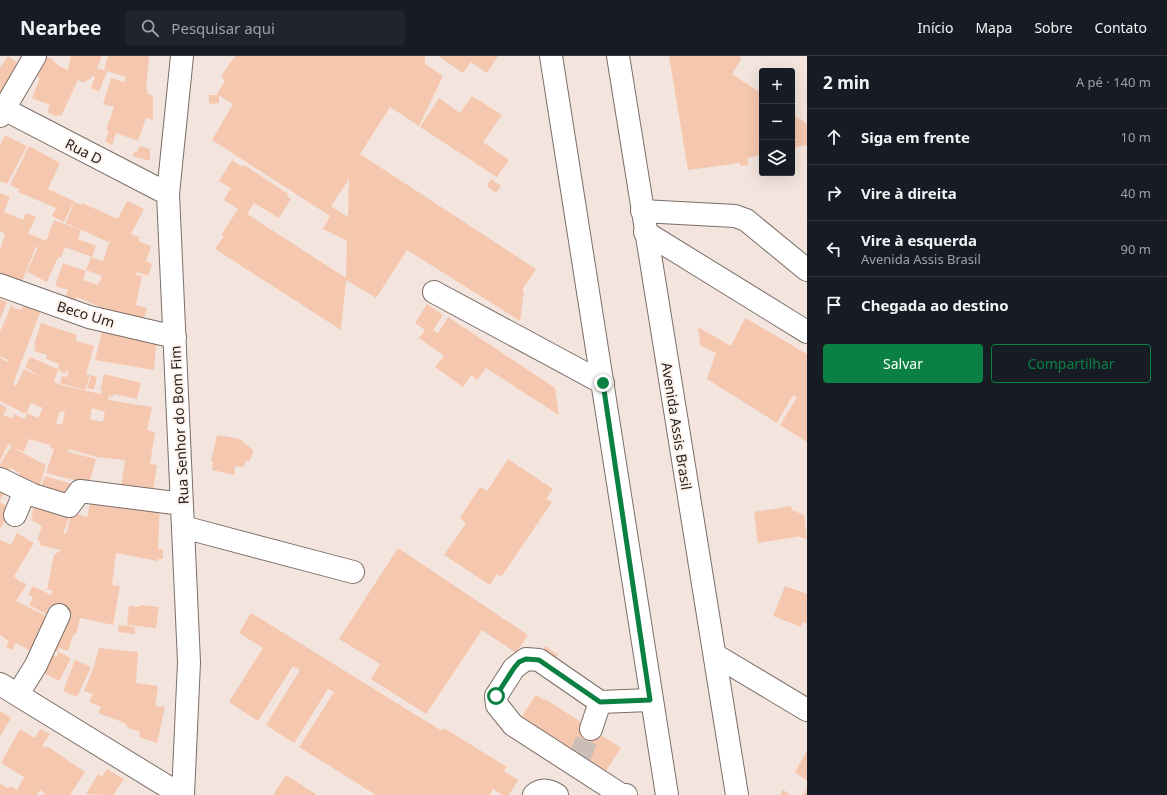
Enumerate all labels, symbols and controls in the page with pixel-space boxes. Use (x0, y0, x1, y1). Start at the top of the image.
search box (125, 10, 405, 46)
text: Nearbee (20, 15, 101, 41)
icon: search (139, 17, 161, 39)
text: Pesquisar aqui (171, 18, 275, 38)
text: Início (918, 18, 953, 37)
text: Mapa (975, 18, 1012, 37)
text: Sobre (1034, 18, 1073, 37)
text: Contato (1095, 18, 1147, 37)
map controls (759, 68, 795, 176)
button: + (759, 68, 795, 104)
text: 2 min (823, 71, 870, 94)
text: A pé · 140 m (1076, 73, 1151, 91)
button: − (759, 104, 795, 140)
icon: ahead (823, 126, 845, 148)
text: Siga em frente (861, 127, 970, 147)
text: 10 m (1121, 128, 1151, 146)
street label: Rua D (62, 134, 106, 168)
button: layers (759, 140, 795, 176)
icon: right (823, 182, 845, 204)
text: Vire à direita (861, 183, 957, 203)
text: 40 m (1121, 184, 1151, 202)
text: Vire à esquerda (861, 230, 977, 250)
icon: left (823, 238, 845, 260)
text: 90 m (1121, 240, 1151, 258)
text: Avenida Assis Brasil (861, 250, 981, 268)
icon: arrive (823, 294, 845, 316)
text: Chegada ao destino (861, 295, 1009, 315)
street label: Beco Um (55, 296, 117, 332)
button: Salvar (823, 344, 983, 383)
button: Compartilhar (991, 344, 1151, 383)
street label: Rua Senhor do Bom Fim (165, 345, 193, 505)
street label: Avenida Assis Brasil (658, 361, 696, 491)
route end (594, 374, 612, 392)
route start (487, 687, 505, 705)

